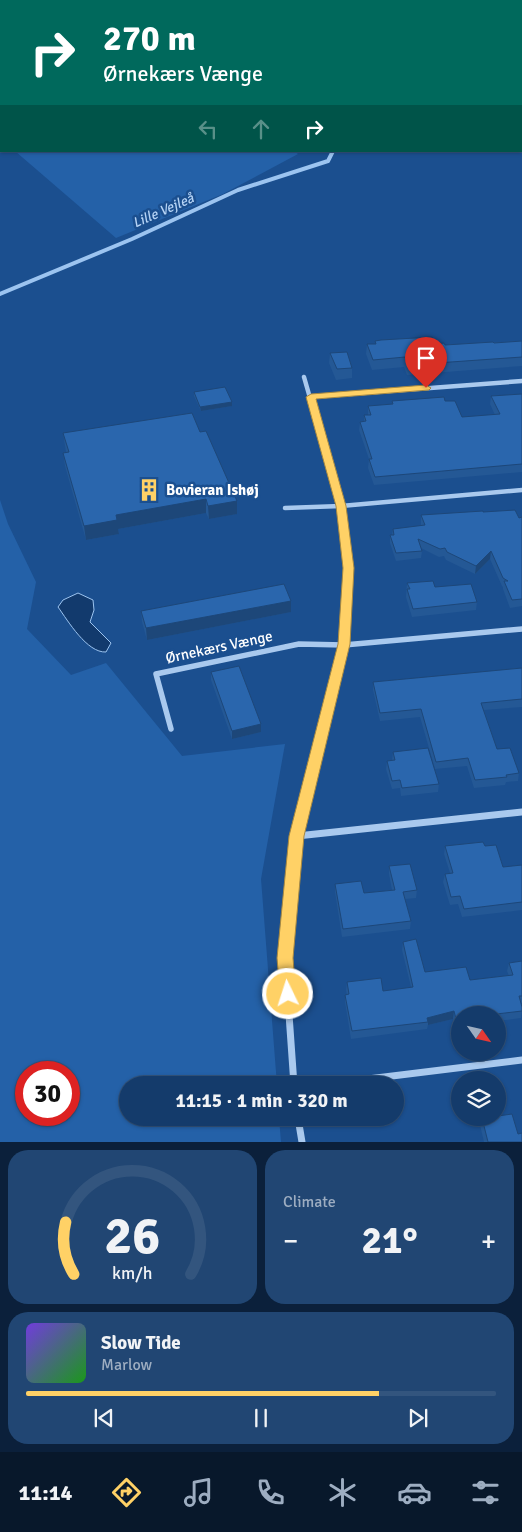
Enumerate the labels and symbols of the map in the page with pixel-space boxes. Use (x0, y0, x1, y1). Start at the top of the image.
water label: Lille Vejleå (130, 189, 197, 231)
pin (405, 337, 447, 388)
building icon: Bovieran Ishøj (136, 477, 162, 503)
place label: Bovieran Ishøj (166, 481, 259, 499)
street label: Ørnekærs Vænge (164, 627, 274, 667)
position arrow (261, 967, 313, 1019)
north arrow (451, 1006, 506, 1061)
speed limit sign: 30 (15, 1061, 80, 1126)

